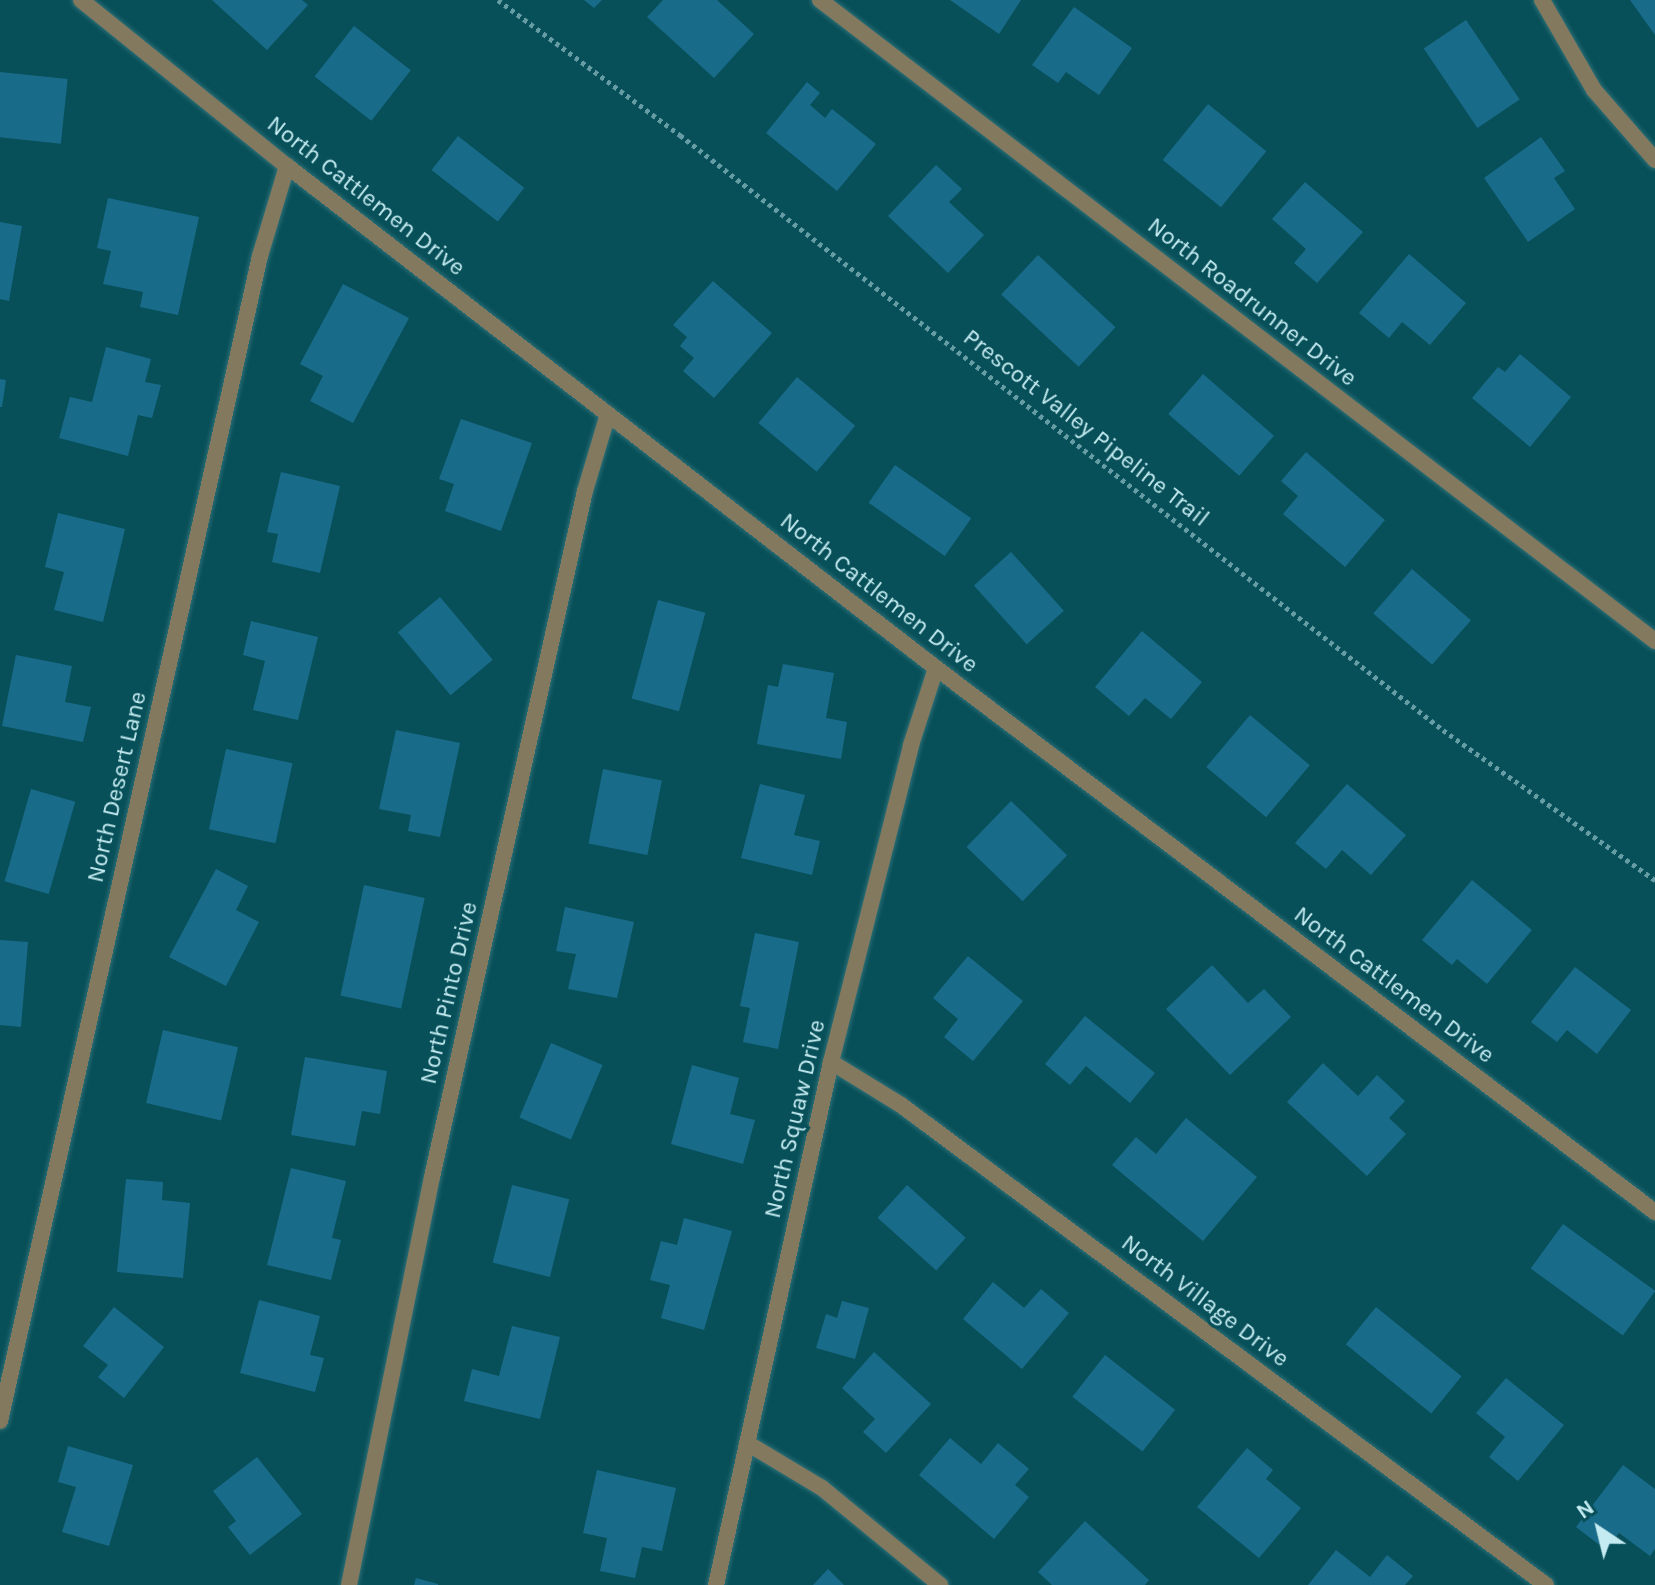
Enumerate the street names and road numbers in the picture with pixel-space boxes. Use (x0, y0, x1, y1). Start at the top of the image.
street label: North Cattlemen Drive (261, 110, 471, 282)
street label: North Roadrunner Drive (1142, 211, 1362, 393)
street label: Prescott Valley Pipeline Trail (957, 323, 1215, 533)
street label: North Cattlemen Drive (774, 507, 984, 679)
street label: North Desert Lane (81, 689, 153, 885)
street label: North Pinto Drive (414, 899, 484, 1087)
street label: North Cattlemen Drive (1288, 900, 1500, 1070)
street label: North Squaw Drive (758, 1017, 832, 1221)
street label: North Village Drive (1116, 1229, 1294, 1373)

